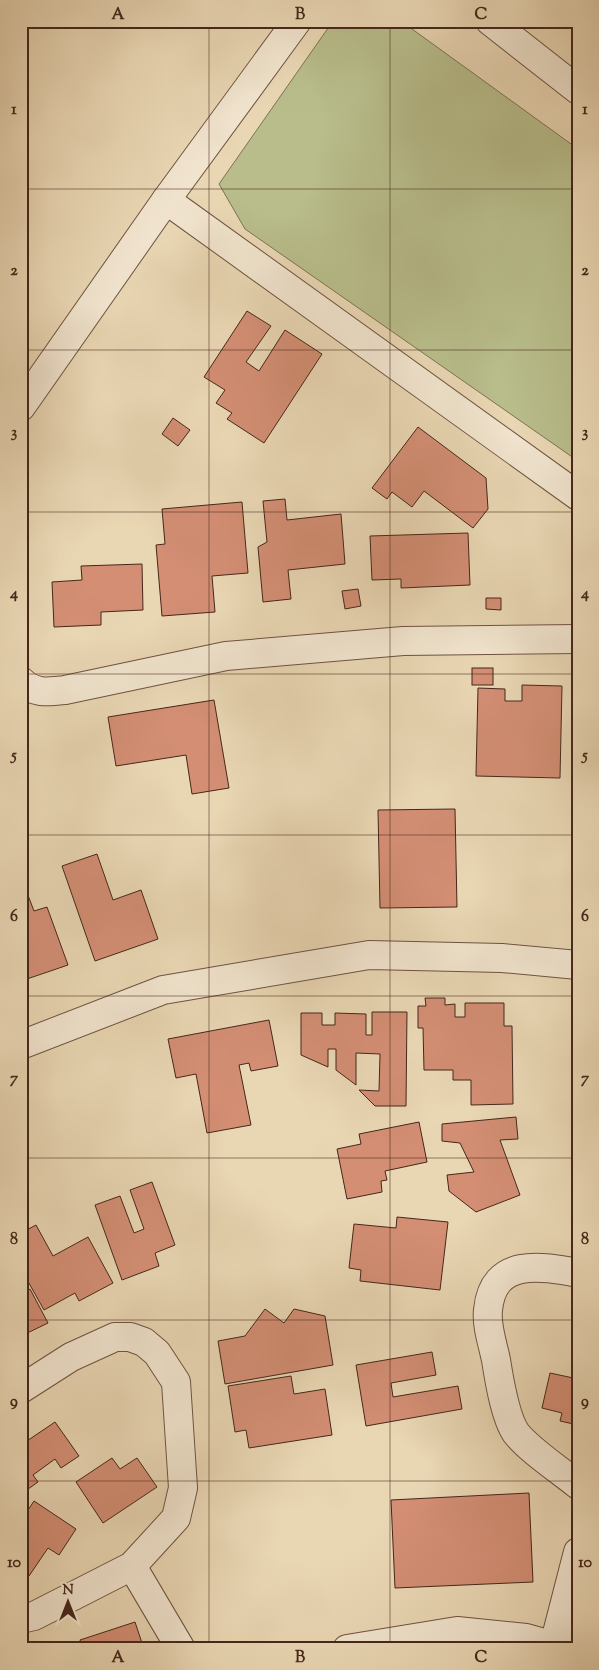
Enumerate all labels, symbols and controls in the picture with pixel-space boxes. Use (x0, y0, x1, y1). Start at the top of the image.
text: A (112, 4, 125, 27)
text: B (295, 4, 305, 27)
text: C (475, 4, 488, 27)
text: 1 (11, 99, 17, 122)
text: 1 (582, 99, 588, 122)
text: 2 (10, 260, 18, 283)
text: 2 (581, 260, 589, 283)
text: 3 (11, 422, 18, 445)
text: 3 (582, 422, 589, 445)
text: 4 (9, 583, 18, 606)
text: 4 (580, 583, 589, 606)
text: 5 (9, 745, 17, 768)
text: 5 (580, 745, 588, 768)
text: 6 (10, 906, 18, 929)
text: 6 (581, 906, 589, 929)
text: 7 (10, 1068, 19, 1091)
text: 7 (581, 1068, 590, 1091)
text: 8 (10, 1229, 18, 1252)
text: 8 (581, 1229, 589, 1252)
text: 9 (10, 1391, 18, 1414)
text: 9 (581, 1391, 589, 1414)
text: 10 (7, 1552, 21, 1575)
text: 10 (578, 1552, 592, 1575)
north arrow (42, 1578, 92, 1628)
text: N (62, 1581, 74, 1601)
text: A (112, 1647, 125, 1670)
text: B (295, 1647, 305, 1670)
text: C (475, 1647, 488, 1670)

